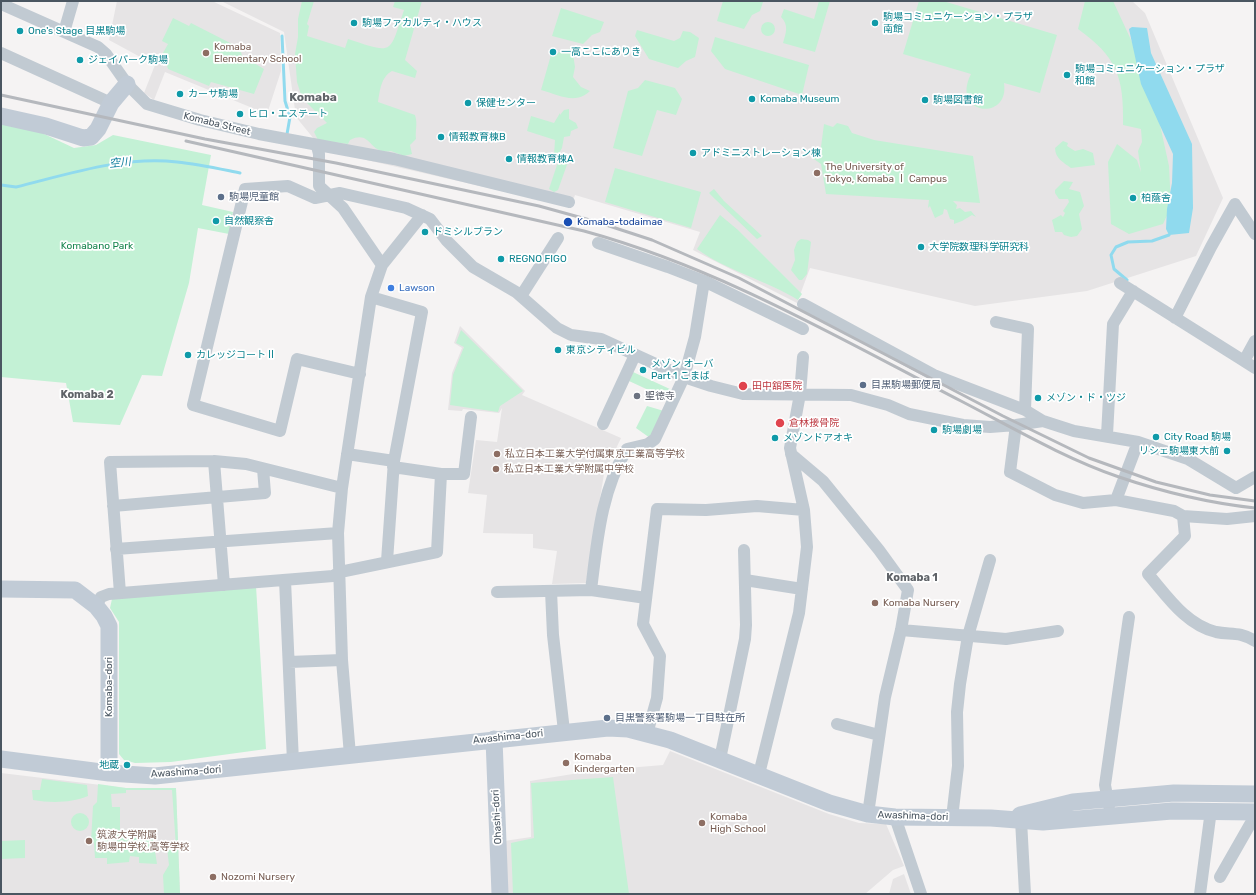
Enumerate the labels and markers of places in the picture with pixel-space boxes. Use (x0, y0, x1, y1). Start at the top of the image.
place label: 駒場コミュニケーション・プラザ 南館 (883, 11, 1033, 34)
place label: 駒場ファカルティ・ハウス (362, 17, 482, 29)
marker: 駒場ファカルティ・ハウス (349, 18, 359, 28)
marker: 駒場コミュニケーション・プラザ 南館 (870, 18, 880, 28)
place label: One's Stage 目黒駒場 (28, 25, 125, 37)
marker: One's Stage 目黒駒場 (15, 26, 25, 36)
place label: Komaba Elementary School (214, 41, 302, 64)
place label: 一高ここにありき (561, 46, 641, 58)
marker: 一高ここにありき (548, 47, 558, 57)
marker: Komaba Elementary School (201, 48, 211, 58)
place label: ジェイパーク駒場 (88, 54, 168, 66)
marker: ジェイパーク駒場 (75, 55, 85, 65)
place label: 駒場コミュニケーション・プラザ 和館 (1075, 63, 1225, 86)
marker: 駒場コミュニケーション・プラザ 和館 (1062, 70, 1072, 80)
place label: カーサ駒場 (188, 88, 238, 100)
marker: カーサ駒場 (175, 89, 185, 99)
place label: Komaba Museum (760, 93, 839, 105)
marker: Komaba Museum (747, 94, 757, 104)
place label: 駒場図書館 (933, 94, 983, 106)
marker: 駒場図書館 (920, 95, 930, 105)
place label: 保健センター (476, 97, 536, 109)
marker: 保健センター (463, 98, 473, 108)
place label: ヒロ・エステート (248, 108, 328, 120)
marker: ヒロ・エステート (235, 109, 245, 119)
place label: 情報教育棟B (449, 131, 506, 143)
marker: 情報教育棟B (436, 132, 446, 142)
place label: アドミニストレーション棟 (701, 147, 821, 159)
marker: アドミニストレーション棟 (688, 148, 698, 158)
place label: 情報教育棟A (517, 153, 574, 165)
marker: 情報教育棟A (504, 154, 514, 164)
place label: The University of Tokyo, Komaba Ⅰ Campus (825, 161, 947, 184)
marker: The University of Tokyo, Komaba Ⅰ Campus (812, 168, 822, 178)
place label: 駒場児童館 (229, 191, 279, 203)
marker: 駒場児童館 (216, 192, 226, 202)
place label: 柏蔭舎 (1141, 192, 1171, 204)
marker: 柏蔭舎 (1128, 193, 1138, 203)
place label: 自然観察舎 (224, 215, 274, 227)
marker: 自然観察舎 (211, 216, 221, 226)
marker: Komaba-todaimae (562, 216, 574, 228)
place label: Komaba-todaimae (577, 216, 663, 228)
place label: ドミシルブラン (433, 226, 503, 238)
marker: ドミシルブラン (420, 227, 430, 237)
place label: 大学院数理科学研究科 (929, 241, 1029, 253)
marker: 大学院数理科学研究科 (916, 242, 926, 252)
place label: REGNO FIGO (509, 253, 567, 265)
marker: REGNO FIGO (496, 254, 506, 264)
place label: Lawson (399, 282, 435, 294)
marker: Lawson (386, 283, 396, 293)
place label: 東京シティビル (566, 344, 636, 356)
marker: 東京シティビル (553, 345, 563, 355)
place label: カレッジコートⅡ (196, 349, 276, 361)
marker: カレッジコートⅡ (183, 350, 193, 360)
place label: メゾン オーバ Part 1 こまば (651, 358, 713, 382)
marker: メゾン オーバ Part 1 こまば (638, 365, 648, 375)
place label: 目黒駒場郵便局 (871, 379, 941, 391)
marker: 田中舘医院 (737, 380, 749, 392)
place label: 田中舘医院 (752, 380, 802, 392)
marker: 目黒駒場郵便局 (858, 380, 868, 390)
place label: 聖徳寺 (645, 390, 675, 402)
marker: 聖徳寺 (632, 391, 642, 401)
place label: メゾン・ド・ツジ (1046, 392, 1126, 404)
marker: メゾン・ド・ツジ (1033, 393, 1043, 403)
marker: 倉林接骨院 (774, 417, 786, 429)
place label: 倉林接骨院 (789, 417, 839, 429)
place label: 駒場劇場 (942, 424, 982, 436)
marker: 駒場劇場 (929, 425, 939, 435)
place label: City Road 駒場 (1164, 431, 1231, 443)
place label: メゾンドアオキ (783, 432, 853, 444)
marker: City Road 駒場 (1151, 432, 1161, 442)
marker: メゾンドアオキ (770, 433, 780, 443)
place label: リシェ駒場東大前 (1139, 445, 1219, 457)
marker: リシェ駒場東大前 (1222, 446, 1232, 456)
place label: 私立日本工業大学付属東京工業高等学校 (505, 448, 685, 460)
marker: 私立日本工業大学付属東京工業高等学校 (492, 449, 502, 459)
place label: 私立日本工業大学附属中学校 (504, 463, 634, 475)
marker: 私立日本工業大学附属中学校 (491, 464, 501, 474)
place label: Komaba Nursery (883, 597, 960, 609)
marker: Komaba Nursery (870, 598, 880, 608)
place label: 目黒警察署駒場一丁目駐在所 (615, 712, 745, 724)
marker: 目黒警察署駒場一丁目駐在所 (602, 713, 612, 723)
place label: Komaba Kindergarten (574, 751, 635, 774)
marker: Komaba Kindergarten (561, 758, 571, 768)
place label: 地蔵 (99, 759, 119, 771)
marker: 地蔵 (122, 760, 132, 770)
place label: Komaba High School (710, 811, 766, 834)
marker: Komaba High School (697, 818, 707, 828)
place label: 筑波大学附属 駒場中学校,高等学校 (97, 829, 189, 852)
marker: 筑波大学附属 駒場中学校,高等学校 (84, 836, 94, 846)
place label: Nozomi Nursery (221, 871, 295, 883)
marker: Nozomi Nursery (208, 872, 218, 882)

